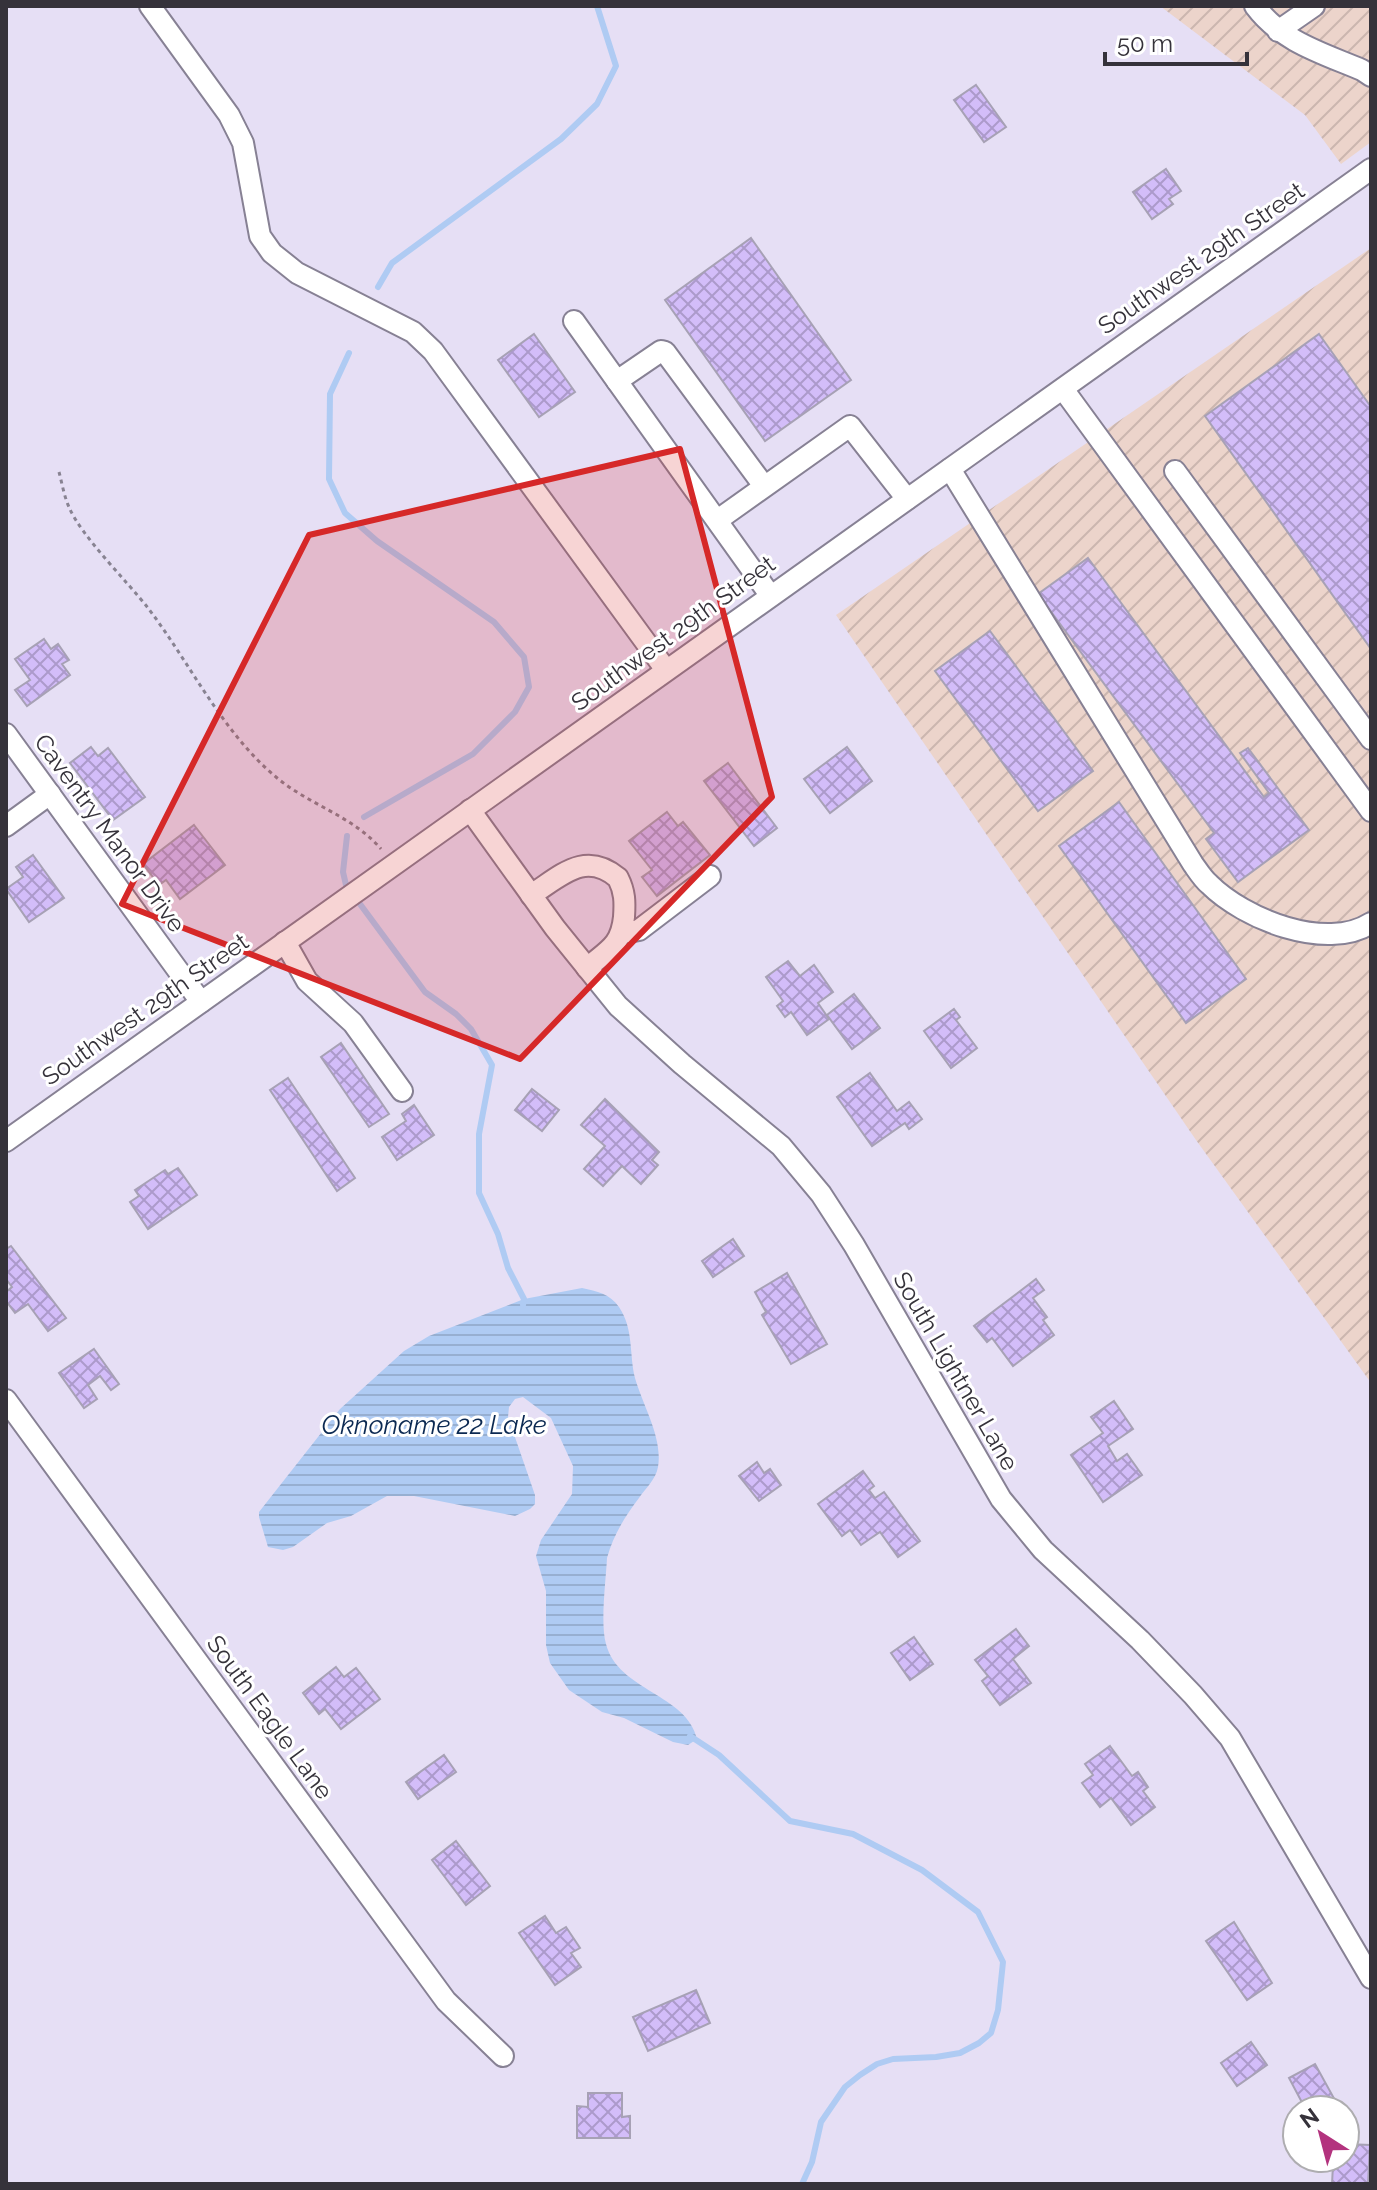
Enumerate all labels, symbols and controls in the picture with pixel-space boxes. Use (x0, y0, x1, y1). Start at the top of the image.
scale bar (1105, 16, 1247, 66)
text: 50 m (1117, 29, 1173, 58)
street label: Southwest 29th Street (1092, 176, 1310, 340)
street label: Southwest 29th Street (565, 549, 781, 717)
street label: Caventry Manor Drive (28, 728, 192, 938)
street label: Southwest 29th Street (36, 927, 254, 1091)
street label: South Lightner Lane (887, 1267, 1025, 1475)
water label: Oknoname 22 Lake (321, 1410, 547, 1440)
street label: South Eagle Lane (201, 1629, 339, 1805)
north arrow (1281, 2094, 1361, 2174)
text: N (1295, 2102, 1324, 2133)

